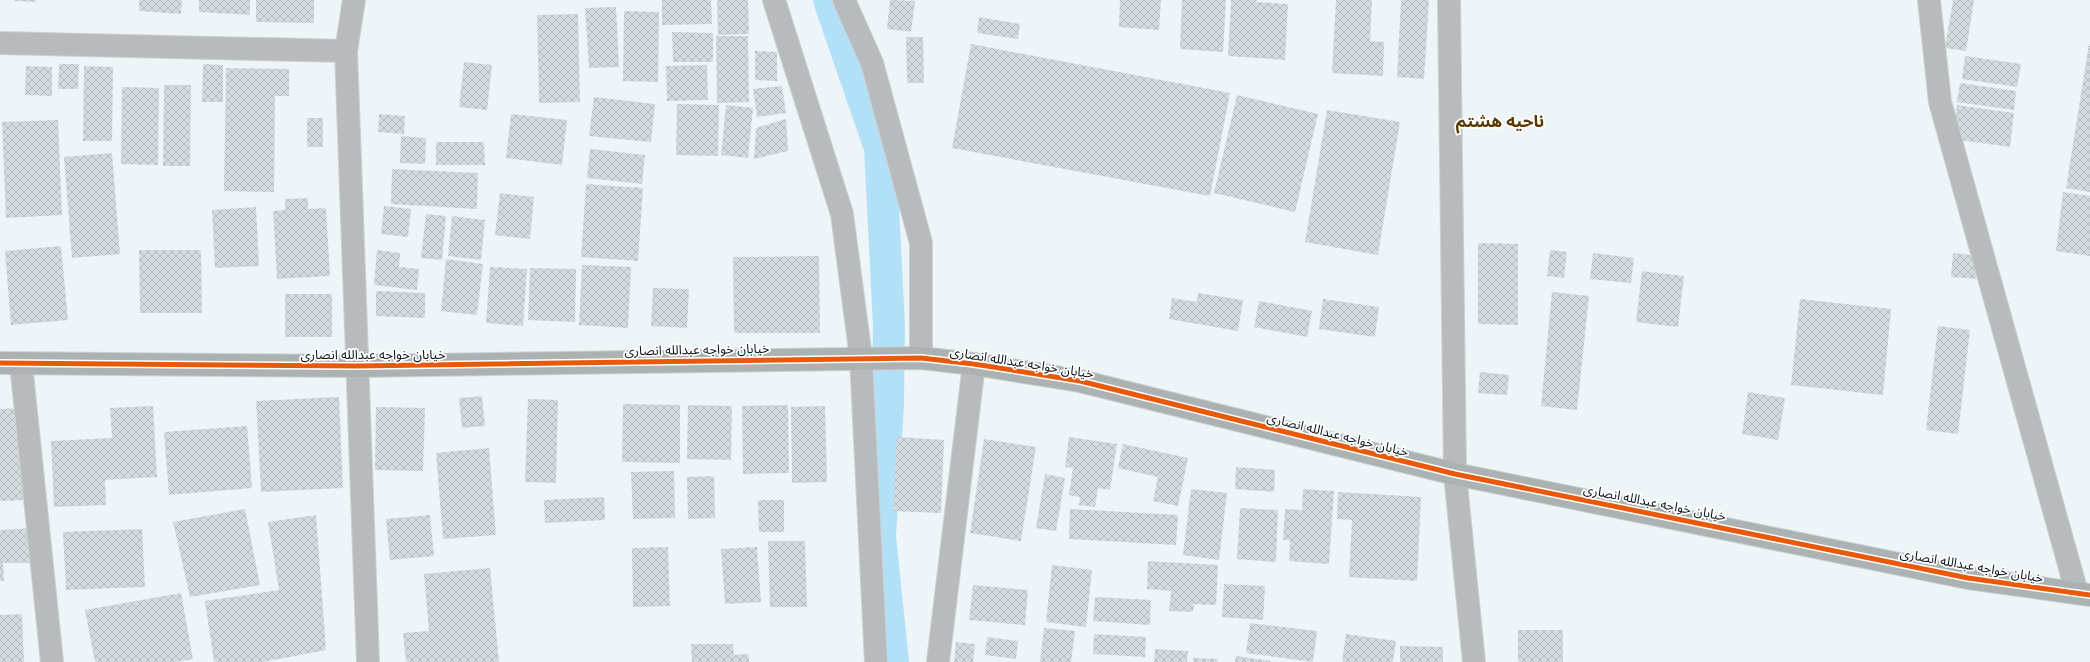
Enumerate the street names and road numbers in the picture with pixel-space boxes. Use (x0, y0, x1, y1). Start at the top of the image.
street label: خیابان خواجه عبدالله انصاری (624, 341, 770, 359)
street label: خیابان خواجه عبدالله انصاری (949, 344, 1095, 382)
street label: خیابان خواجه عبدالله انصاری (300, 347, 446, 363)
street label: خیابان خواجه عبدالله انصاری (1265, 410, 1410, 460)
street label: خیابان خواجه عبدالله انصاری (1582, 481, 1728, 525)
street label: خیابان خواجه عبدالله انصاری (1899, 545, 2045, 587)

